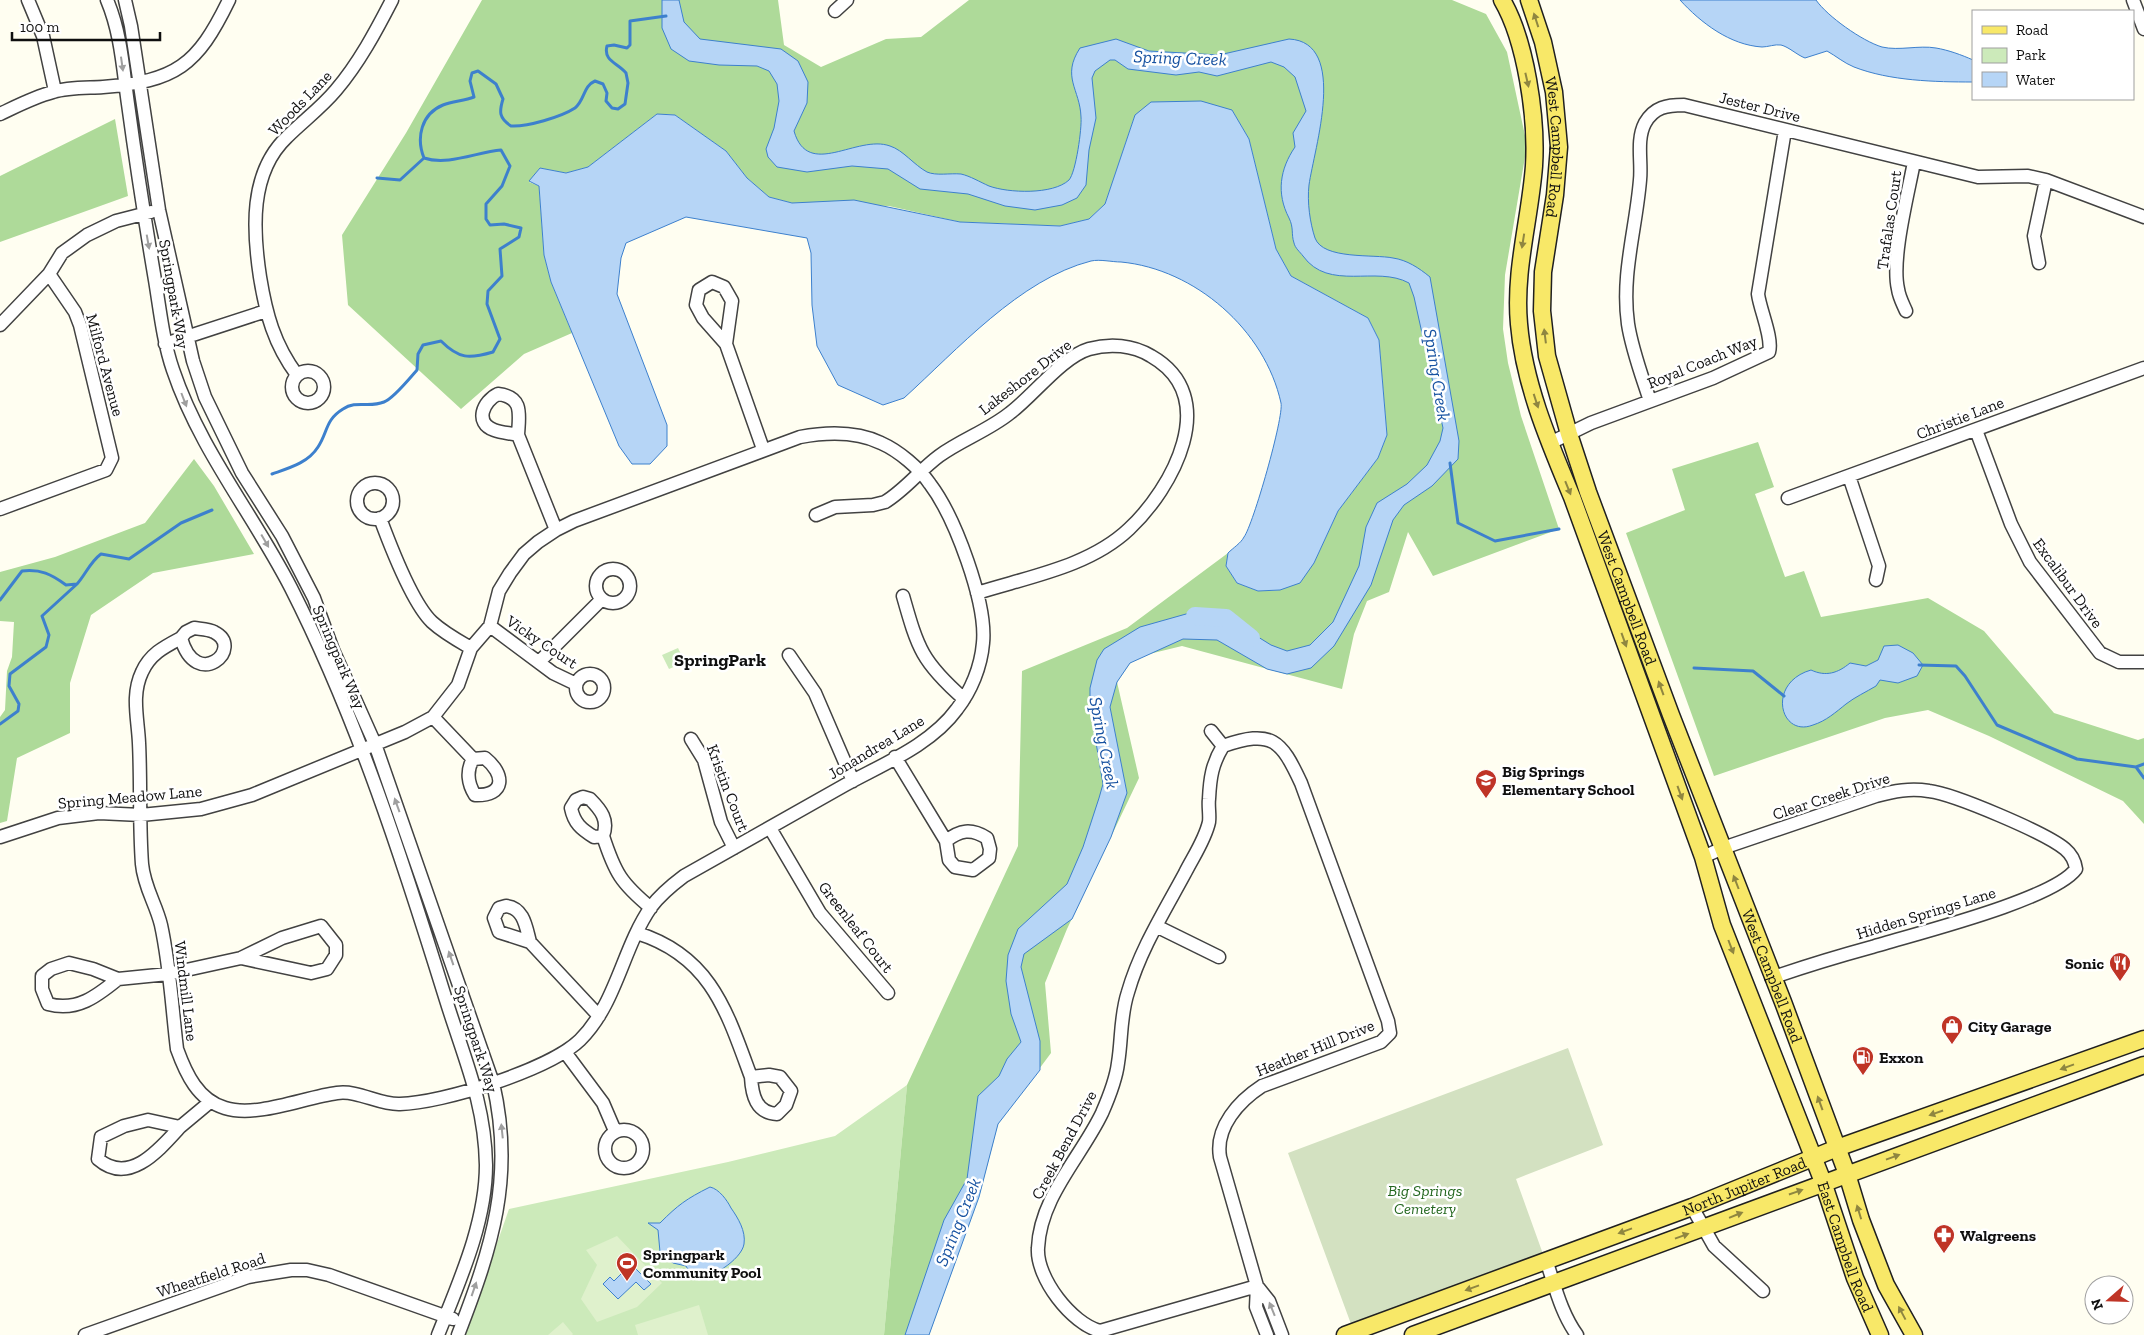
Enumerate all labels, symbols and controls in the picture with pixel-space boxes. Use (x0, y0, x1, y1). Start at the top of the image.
scale bar (12, 10, 160, 42)
legend (1972, 10, 2134, 100)
one-way arrow (1531, 12, 1539, 27)
text: 100 m (20, 18, 59, 36)
text: Road (2016, 21, 2049, 39)
water label: Spring Creek (1133, 45, 1227, 71)
text: Park (2016, 46, 2046, 64)
one-way arrow (119, 56, 127, 72)
street label: Woods Lane (264, 66, 336, 140)
text: Water (2016, 71, 2056, 89)
one-way arrow (1523, 72, 1531, 87)
street label: West Campbell Road (1541, 75, 1568, 219)
street label: Jester Drive (1718, 88, 1802, 126)
street label: Trafalas Court (1873, 169, 1905, 271)
one-way arrow (1519, 233, 1527, 249)
one-way arrow (145, 235, 153, 251)
street label: Springpark Way (155, 238, 193, 351)
street label: Milford Avenue (82, 312, 128, 418)
water label: Spring Creek (1419, 327, 1455, 423)
one-way arrow (1541, 327, 1549, 343)
street label: Royal Coach Way (1644, 331, 1760, 393)
street label: Lakeshore Drive (975, 335, 1075, 419)
one-way arrow (180, 393, 188, 408)
one-way arrow (1533, 393, 1540, 408)
street label: Christie Lane (1914, 393, 2006, 443)
one-way arrow (1564, 481, 1572, 496)
street label: West Campbell Road (1594, 528, 1661, 668)
one-way arrow (261, 533, 269, 548)
street label: Excalibur Drive (2029, 534, 2107, 632)
street label: Springpark Way (309, 602, 370, 712)
street label: Vicky Court (502, 611, 581, 673)
one-way arrow (1621, 633, 1628, 648)
district label: SpringPark (674, 649, 766, 671)
one-way arrow (1657, 680, 1665, 695)
water label: Spring Creek (1084, 695, 1124, 791)
street label: Jonandrea Lane (825, 711, 927, 783)
street label: Kristin Court (703, 742, 753, 834)
place label: Big Springs Elementary School (1502, 762, 1635, 799)
school or university icon: Big Springs Elementary School (1474, 768, 1498, 799)
street label: Clear Creek Drive (1770, 768, 1892, 824)
street label: Spring Meadow Lane (57, 781, 203, 813)
one-way arrow (1676, 786, 1684, 801)
one-way arrow (393, 797, 401, 812)
one-way arrow (1732, 875, 1740, 890)
street label: Greenleaf Court (815, 878, 898, 976)
street label: Hidden Springs Lane (1854, 883, 1998, 943)
street label: West Campbell Road (1738, 906, 1807, 1046)
street label: Windmill Lane (170, 940, 202, 1042)
one-way arrow (1727, 940, 1735, 955)
one-way arrow (446, 951, 454, 966)
restaurant icon: Sonic (2108, 951, 2132, 982)
place label: Sonic (2065, 954, 2104, 973)
street label: Springpark Way (450, 983, 502, 1095)
shop icon: City Garage (1940, 1014, 1964, 1045)
street label: Heather Hill Drive (1253, 1016, 1377, 1080)
place label: City Garage (1968, 1017, 2052, 1036)
fuel station icon: Exxon (1851, 1045, 1875, 1076)
place label: Exxon (1879, 1048, 1924, 1067)
one-way arrow (2059, 1063, 2074, 1071)
street label: Creek Bend Drive (1027, 1087, 1101, 1203)
one-way arrow (1816, 1095, 1823, 1110)
one-way arrow (1928, 1110, 1943, 1118)
one-way arrow (498, 1122, 506, 1138)
street label: North Jupiter Road (1680, 1152, 1809, 1219)
one-way arrow (1885, 1153, 1900, 1160)
water label: Spring Creek (930, 1175, 986, 1269)
street label: East Campbell Road (1814, 1179, 1878, 1315)
park label: Big Springs Cemetery (1388, 1181, 1462, 1218)
one-way arrow (1788, 1188, 1803, 1195)
one-way arrow (1854, 1204, 1862, 1219)
one-way arrow (1729, 1210, 1743, 1218)
pharmacy icon: Walgreens (1932, 1223, 1956, 1254)
place label: Walgreens (1960, 1226, 2036, 1245)
one-way arrow (1617, 1227, 1632, 1235)
one-way arrow (1674, 1232, 1689, 1239)
place label: Springpark Community Pool (643, 1245, 762, 1282)
street label: Wheatfield Road (154, 1248, 268, 1301)
sports icon: Springpark Community Pool (615, 1251, 639, 1282)
north arrow (2084, 1275, 2134, 1325)
one-way arrow (470, 1281, 478, 1296)
one-way arrow (1465, 1285, 1480, 1292)
text: N (2087, 1296, 2107, 1312)
one-way arrow (1267, 1302, 1275, 1316)
one-way arrow (1898, 1306, 1907, 1319)

